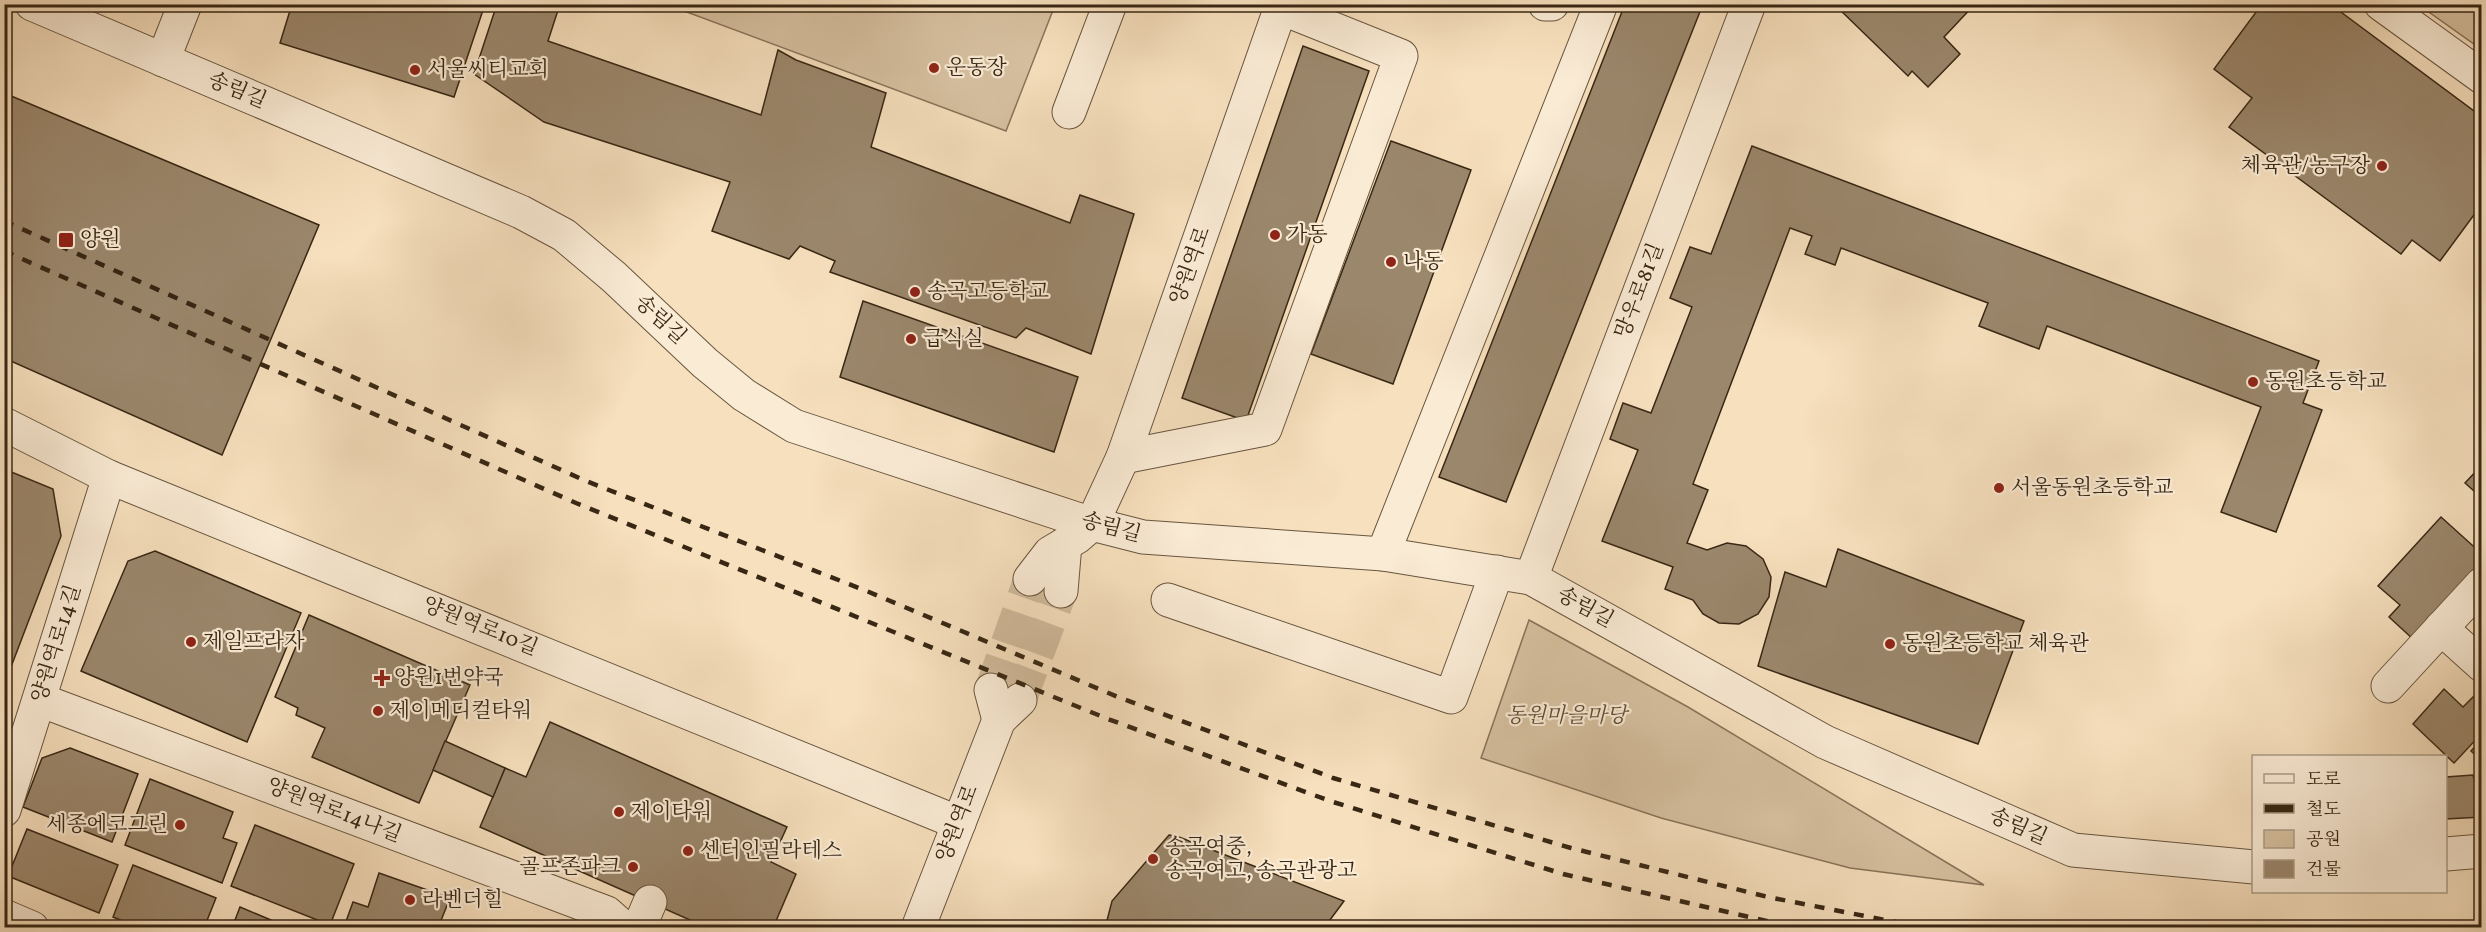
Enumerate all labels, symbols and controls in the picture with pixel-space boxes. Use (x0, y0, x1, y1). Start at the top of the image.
place label: 운동장 (946, 54, 1008, 83)
place label: 서울씨티교회 (427, 56, 549, 85)
marker: 운동장 (927, 61, 941, 75)
marker: 서울씨티교회 (408, 63, 422, 77)
street label: 송림길 (203, 66, 271, 116)
place label: 체육관/농구장 (2241, 152, 2371, 181)
marker: 체육관/농구장 (2375, 159, 2389, 173)
place label: 가동 (1287, 221, 1328, 250)
street label: 양원역로 (1163, 223, 1219, 309)
place label: 양원 (80, 226, 121, 255)
marker: 가동 (1268, 228, 1282, 242)
marker: 양원 (57, 231, 75, 249)
street label: 망우로81길 (1609, 239, 1671, 343)
place label: 나동 (1403, 248, 1444, 277)
marker: 나동 (1384, 255, 1398, 269)
place label: 송곡고등학교 (927, 278, 1049, 307)
marker: 송곡고등학교 (908, 285, 922, 299)
street label: 송림길 (628, 289, 692, 351)
place label: 급식실 (923, 325, 984, 354)
marker: 급식실 (904, 332, 918, 346)
place label: 동원초등학교 (2265, 368, 2387, 397)
marker: 동원초등학교 (2246, 375, 2260, 389)
place label: 서울동원초등학교 (2011, 474, 2173, 503)
marker: 서울동원초등학교 (1992, 481, 2006, 495)
street label: 송림길 (1078, 506, 1144, 550)
street label: 양원역로14길 (25, 581, 89, 707)
street label: 송림길 (1551, 581, 1619, 635)
street label: 양원역로10길 (418, 591, 542, 663)
place label: 제일프라자 (203, 628, 305, 657)
place label: 동원초등학교 체육관 (1902, 630, 2089, 659)
marker: 제일프라자 (184, 635, 198, 649)
marker: 동원초등학교 체육관 (1883, 637, 1897, 651)
place label: 양원1번약국 (394, 664, 504, 693)
marker: 양원1번약국 (375, 671, 389, 685)
place label: 제이메디컬타워 (390, 697, 532, 726)
park label: 동원마을마당 (1505, 702, 1631, 731)
marker: 제이메디컬타워 (371, 704, 385, 718)
legend (2252, 755, 2447, 893)
text: 도로 (2306, 768, 2341, 793)
street label: 양원역로14나길 (262, 772, 406, 850)
street label: 양원역로 (930, 781, 986, 867)
place label: 제이타워 (631, 798, 712, 827)
text: 철도 (2306, 798, 2341, 823)
street label: 송림길 (1984, 801, 2052, 853)
marker: 제이타워 (612, 805, 626, 819)
place label: 세종에코그린 (46, 811, 168, 840)
marker: 세종에코그린 (173, 818, 187, 832)
text: 공원 (2306, 828, 2341, 853)
place label: 송곡여중, 송곡여고, 송곡관광고 (1165, 833, 1357, 886)
place label: 센터인필라테스 (700, 837, 842, 866)
marker: 센터인필라테스 (681, 844, 695, 858)
marker: 송곡여중, 송곡여고, 송곡관광고 (1146, 852, 1160, 866)
place label: 골프존파크 (520, 853, 621, 882)
text: 건물 (2306, 858, 2341, 883)
marker: 골프존파크 (626, 860, 640, 874)
place label: 라벤더힐 (422, 886, 503, 915)
marker: 라벤더힐 (403, 893, 417, 907)

